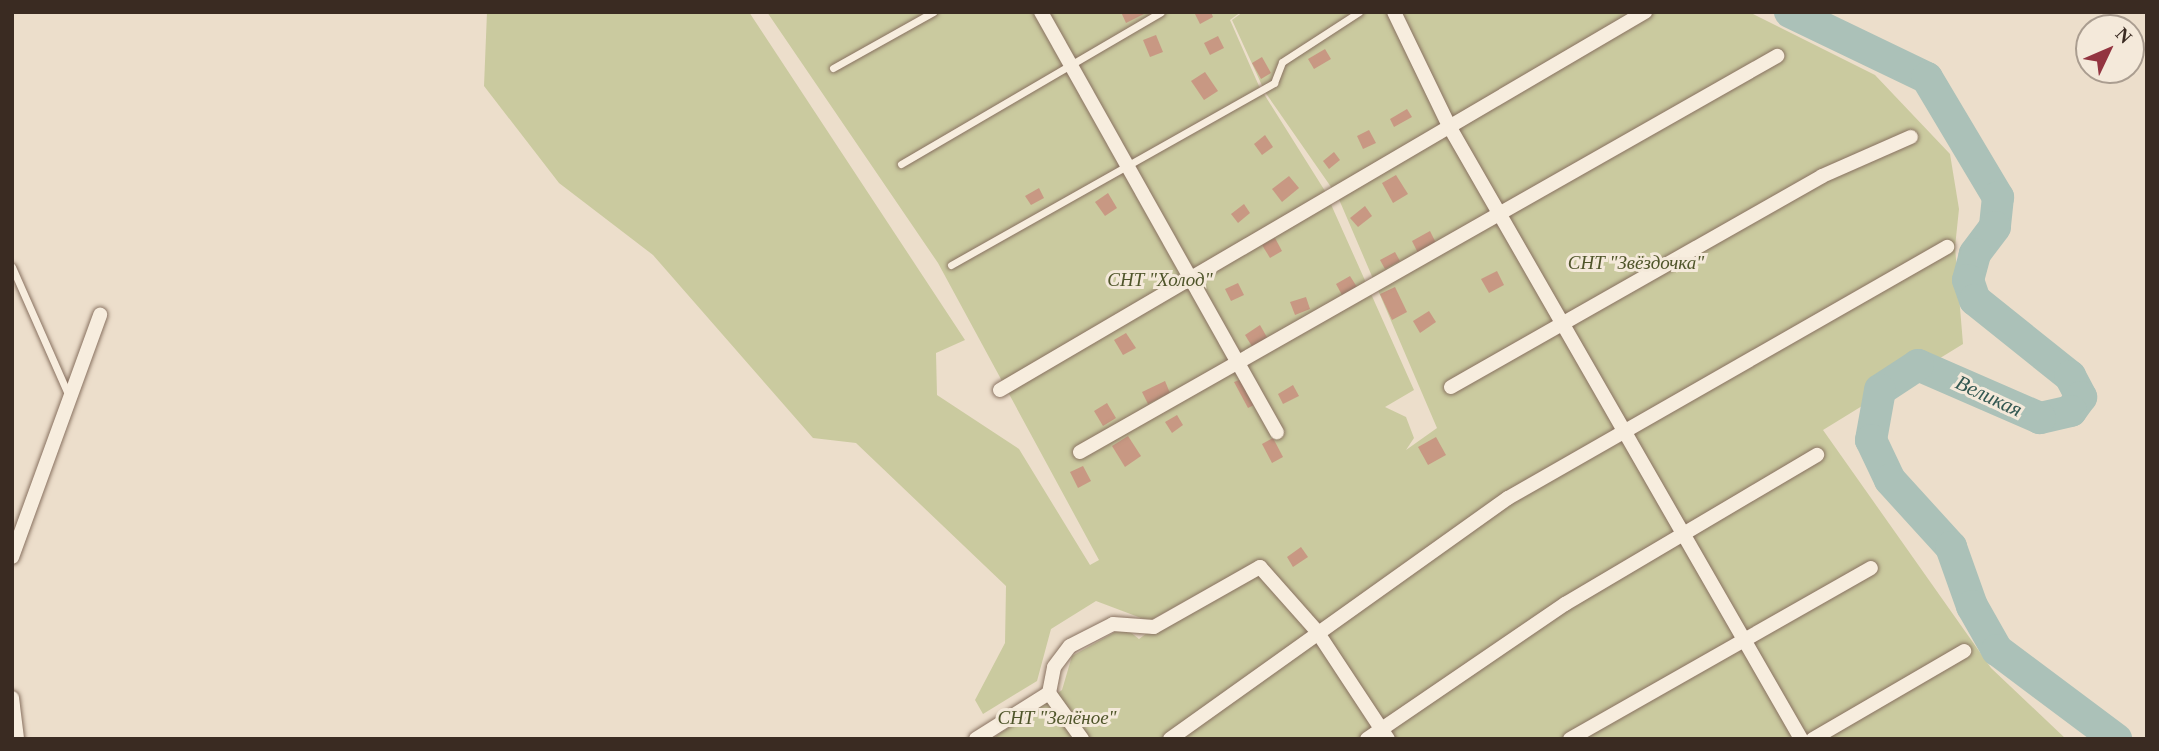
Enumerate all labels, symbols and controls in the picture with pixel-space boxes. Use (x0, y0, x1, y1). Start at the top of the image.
north arrow (2075, 14, 2145, 84)
text: N (2112, 23, 2136, 48)
park label: СНТ "Звёздочка" (1568, 252, 1704, 274)
park label: СНТ "Холод" (1107, 269, 1213, 291)
water label: Великая (1952, 370, 2026, 422)
park label: СНТ "Зелёное" (997, 707, 1117, 729)

